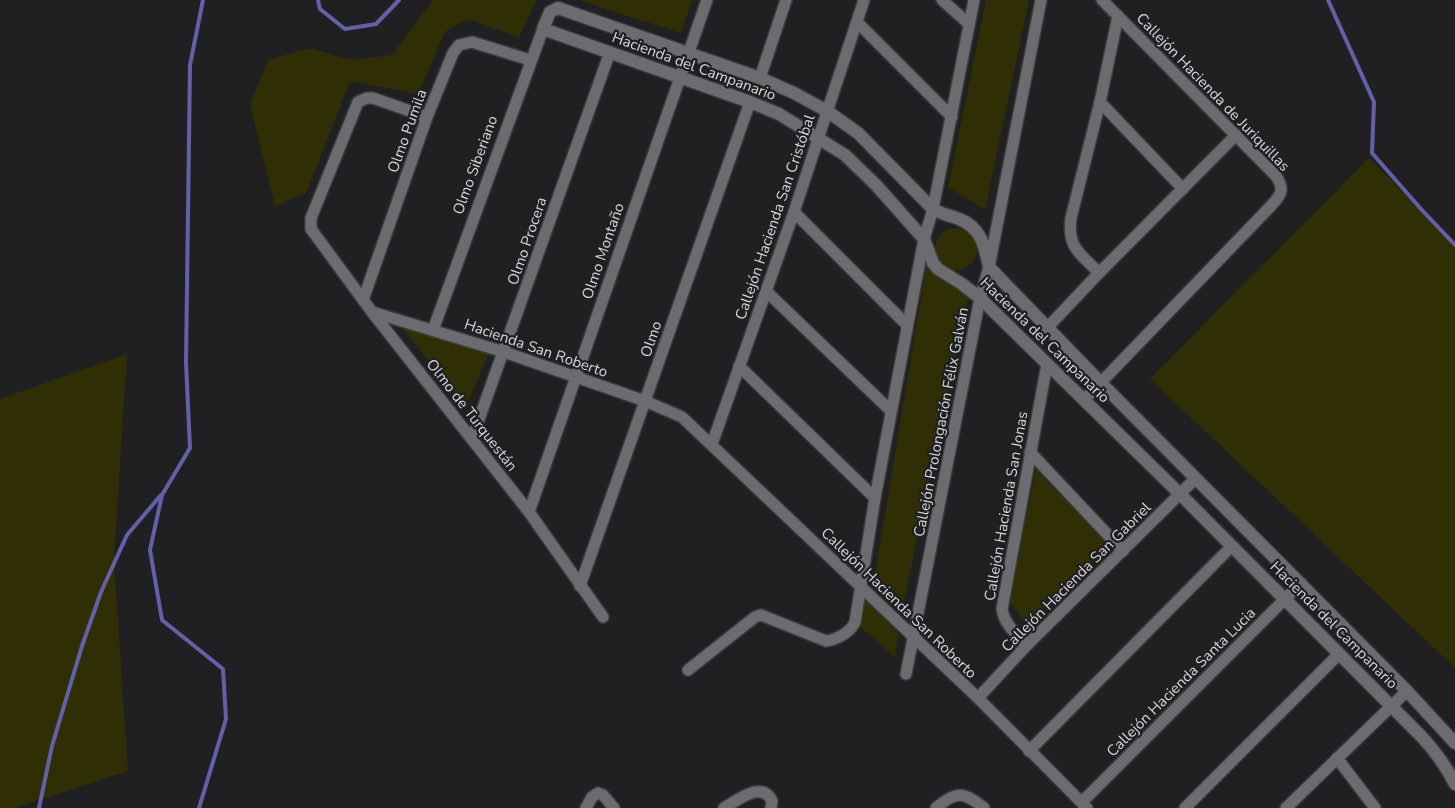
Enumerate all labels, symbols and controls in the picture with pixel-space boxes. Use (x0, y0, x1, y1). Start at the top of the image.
street label: Callejón Hacienda de Juriquillas (1132, 8, 1294, 176)
street label: Hacienda del Campanario (609, 27, 779, 105)
street label: Olmo Pumila (383, 86, 431, 176)
street label: Callejón Hacienda San Cristóbal (730, 111, 820, 322)
street label: Olmo Siberiano (448, 113, 502, 217)
street label: Olmo Procera (503, 194, 551, 288)
street label: Olmo Montaño (577, 200, 629, 302)
street label: Hacienda del Campanario (976, 273, 1114, 407)
street label: Callejón Prolongación Félix Galván (909, 305, 973, 539)
street label: Hacienda San Roberto (462, 314, 610, 382)
street label: Olmo (635, 318, 667, 360)
street label: Olmo de Turquestán (422, 355, 522, 475)
street label: Callejón Hacienda San Jonas (979, 410, 1033, 602)
street label: Callejón Hacienda San Gabriel (997, 497, 1156, 656)
street label: Callejón Hacienda San Roberto (817, 523, 981, 683)
street label: Hacienda del Campanario (1266, 557, 1402, 693)
street label: Callejón Hacienda Santa Lucia (1102, 603, 1260, 761)

